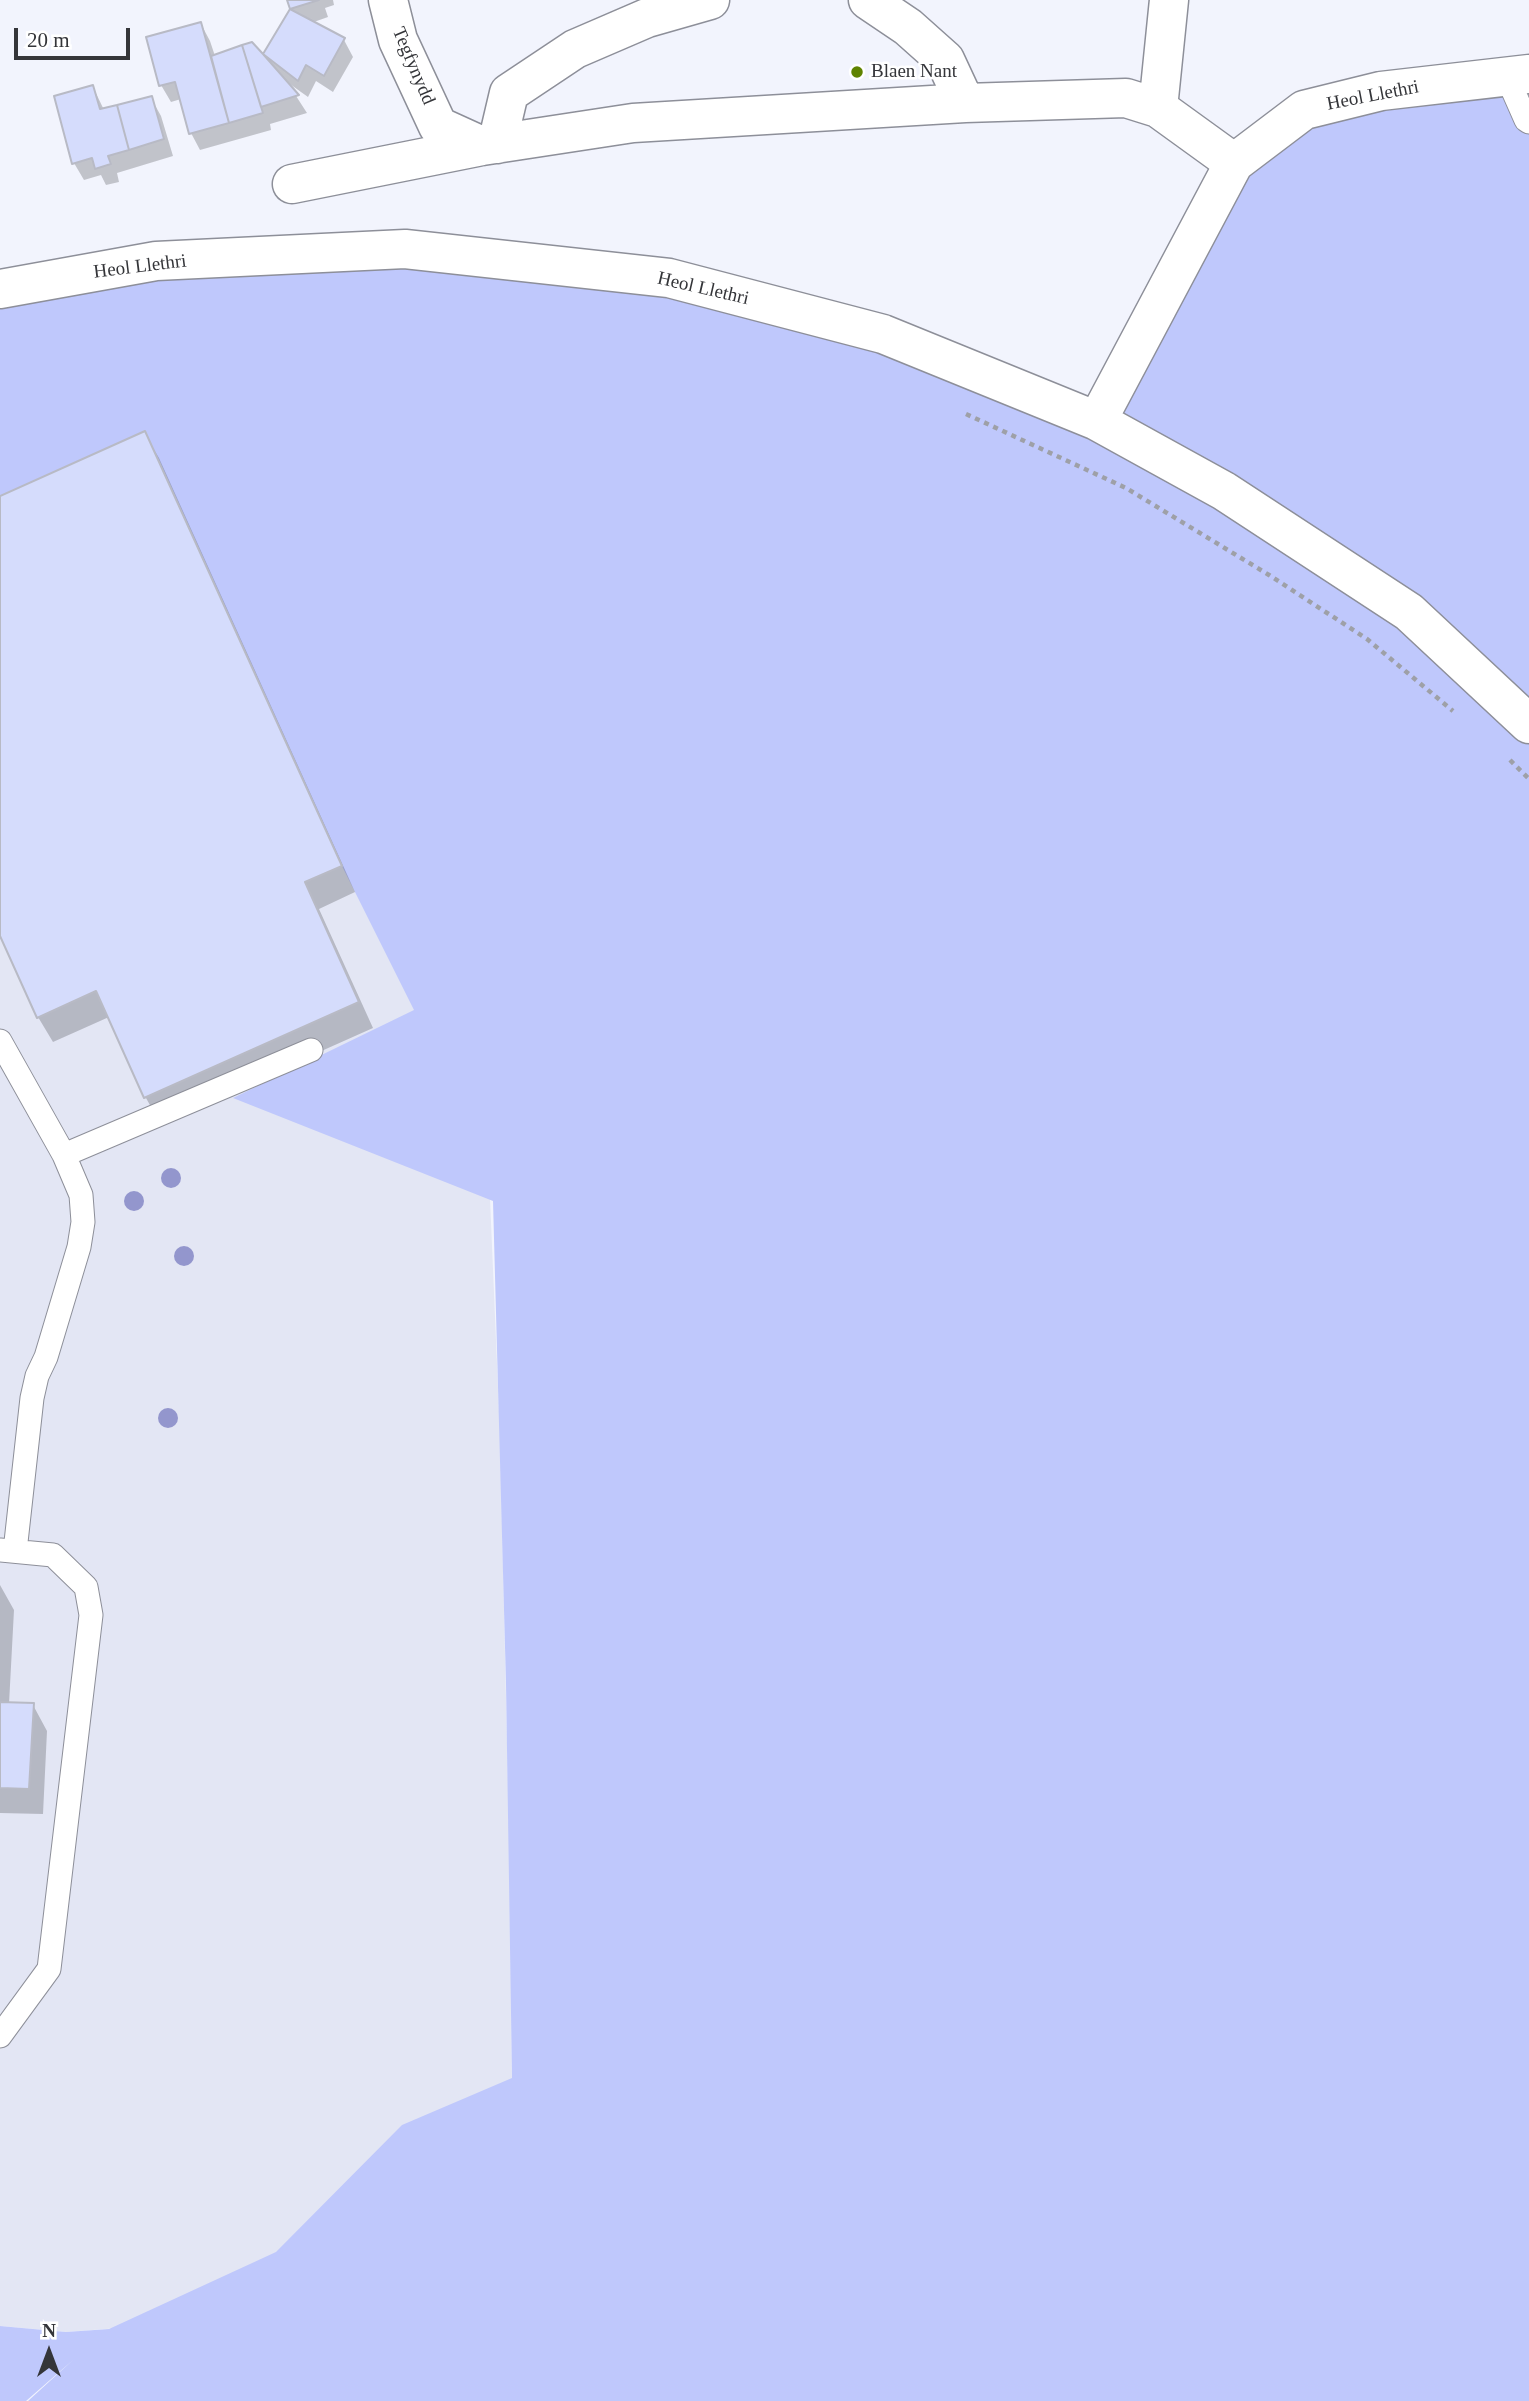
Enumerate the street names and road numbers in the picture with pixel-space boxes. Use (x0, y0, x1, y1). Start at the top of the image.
street label: Tegfynydd (386, 24, 440, 108)
street label: Heol Llethri (1325, 76, 1421, 116)
street label: Heol Llethri (92, 250, 188, 284)
street label: Heol Llethri (655, 267, 751, 311)

